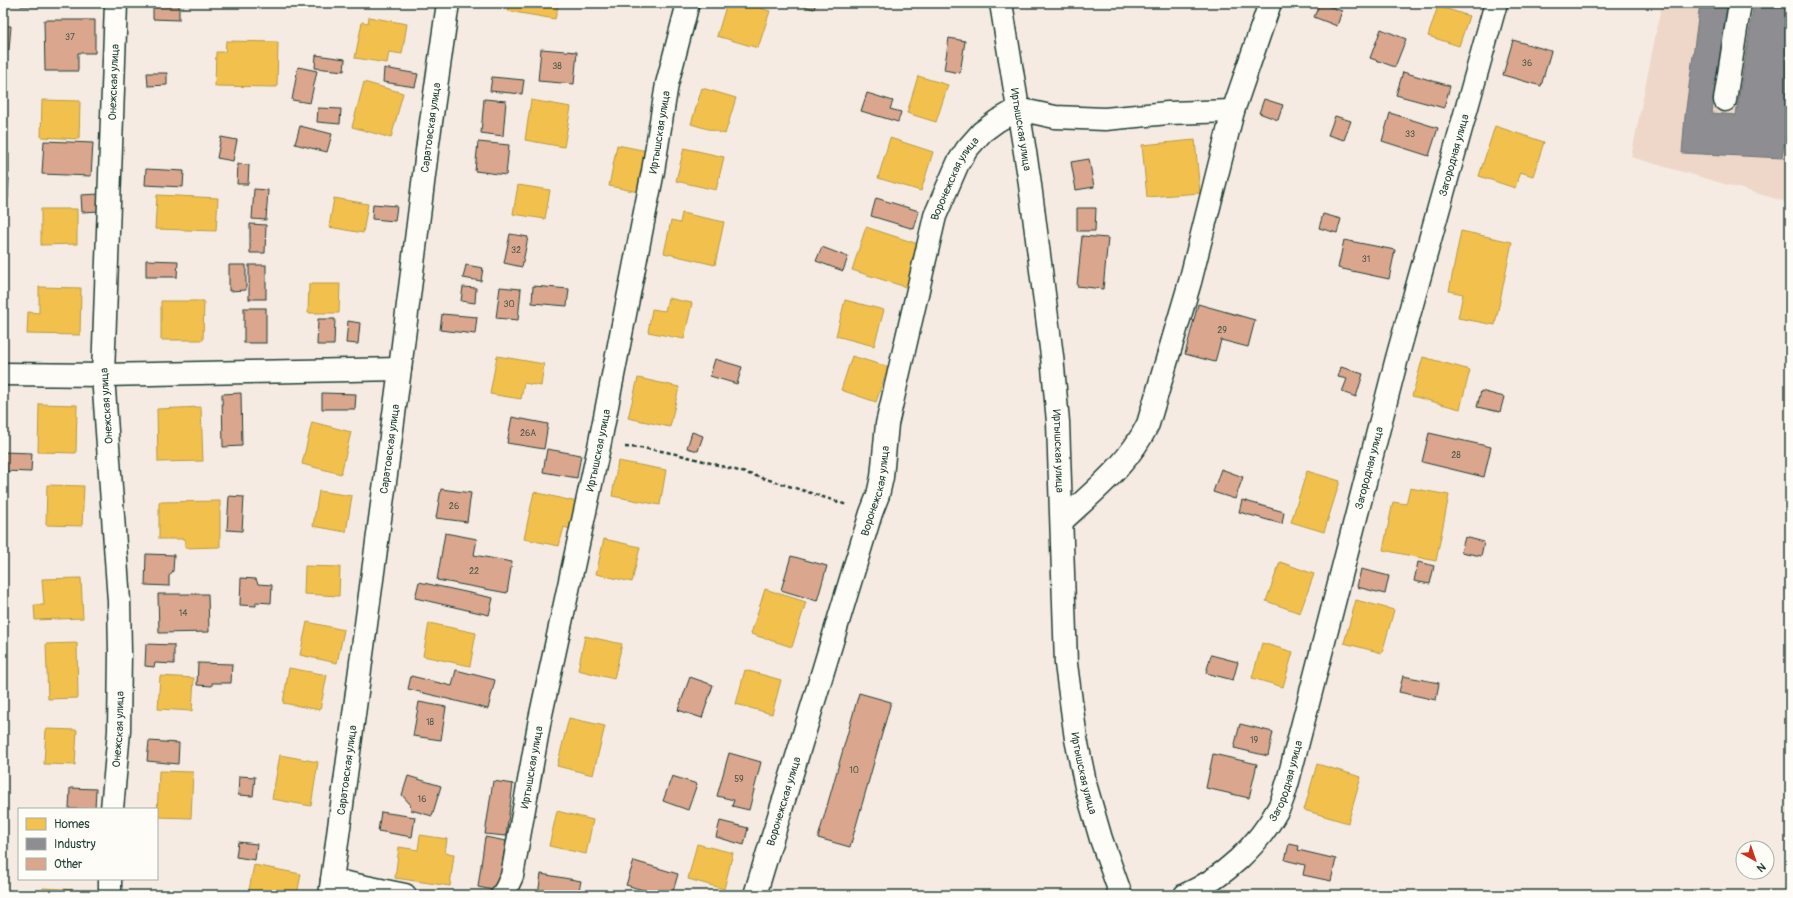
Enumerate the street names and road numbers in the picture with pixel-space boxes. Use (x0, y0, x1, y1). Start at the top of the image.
street label: Онежская улица (106, 44, 122, 120)
street label: Саратовская улица (418, 82, 444, 173)
street label: Иртышская улица (1008, 87, 1034, 172)
street label: Иртышская улица (647, 90, 673, 174)
street label: Загородная улица (1436, 113, 1472, 198)
street label: Воронежская улица (928, 134, 982, 221)
street label: Онежская улица (97, 367, 116, 444)
street label: Саратовская улица (377, 403, 402, 495)
street label: Иртышская улица (584, 408, 613, 493)
street label: Иртышская улица (1050, 409, 1066, 493)
street label: Загородная улица (1352, 425, 1386, 511)
street label: Воронежская улица (858, 445, 892, 538)
street label: Онежская улица (110, 691, 127, 768)
street label: Саратовская улица (335, 724, 360, 816)
street label: Иртышская улица (518, 725, 546, 810)
street label: Иртышская улица (1068, 732, 1100, 816)
street label: Загородная улица (1266, 739, 1305, 824)
street label: Воронежская улица (764, 755, 804, 848)

